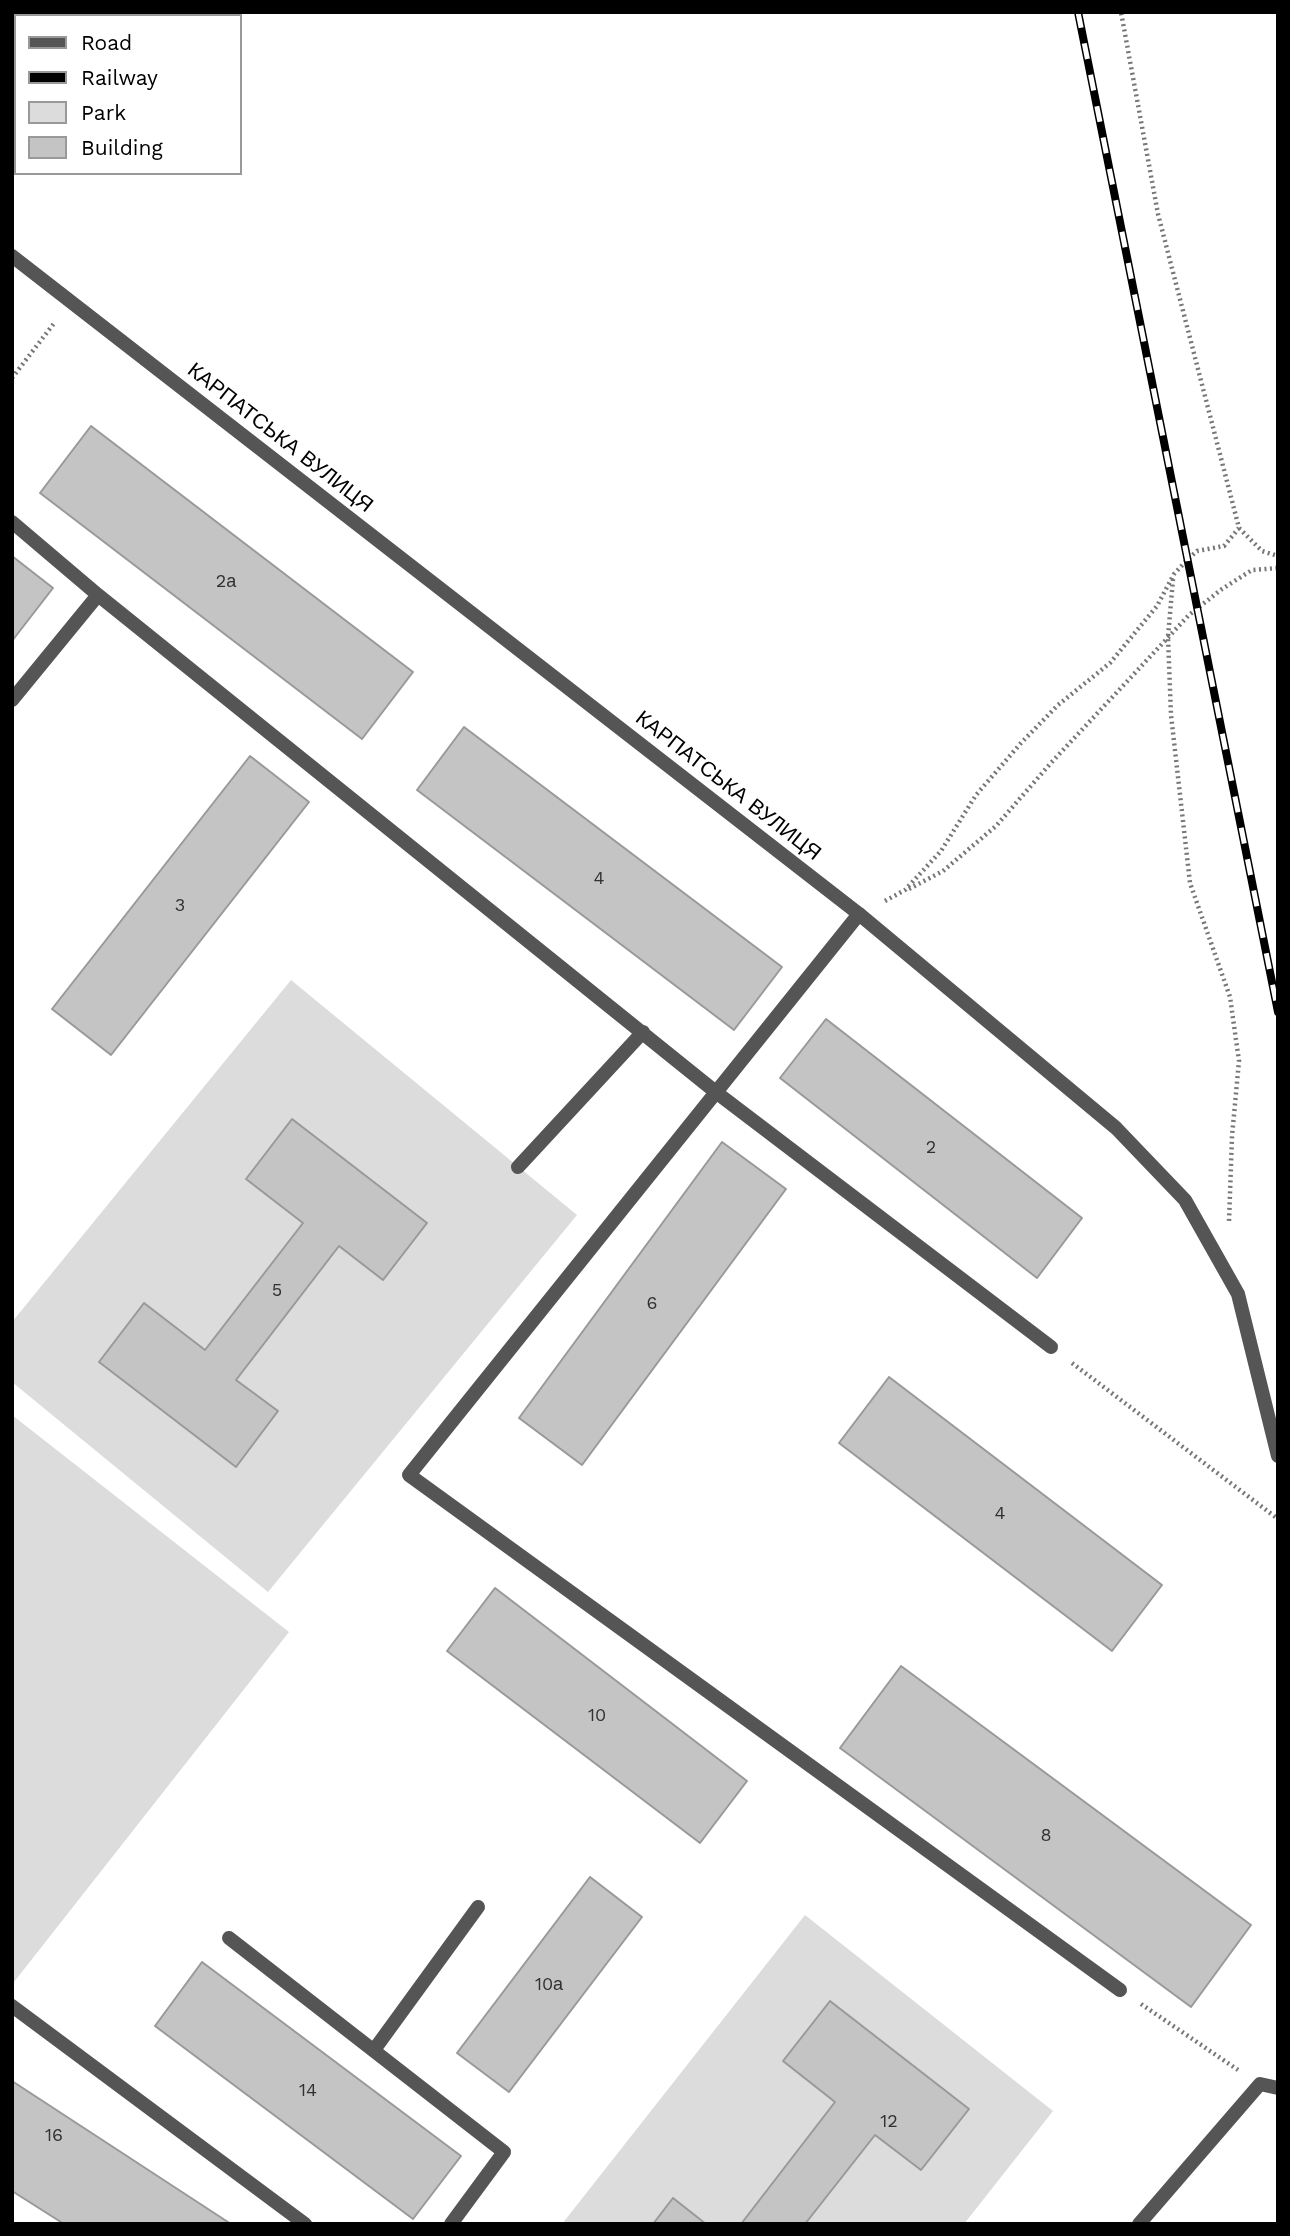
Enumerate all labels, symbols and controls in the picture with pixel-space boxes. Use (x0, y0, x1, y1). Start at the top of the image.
legend (14, 14, 242, 175)
text: Road (81, 30, 132, 55)
text: Railway (81, 65, 158, 90)
text: Park (81, 100, 126, 125)
text: Building (81, 135, 163, 160)
street label: КАРПАТСЬКА ВУЛИЦЯ (182, 358, 378, 518)
house number: 2а (216, 571, 236, 593)
street label: КАРПАТСЬКА ВУЛИЦЯ (630, 706, 826, 866)
house number: 4 (594, 868, 604, 890)
house number: 3 (175, 895, 185, 917)
house number: 2 (926, 1137, 936, 1159)
house number: 5 (272, 1280, 282, 1302)
house number: 6 (647, 1293, 657, 1315)
house number: 4 (995, 1503, 1005, 1525)
house number: 10 (588, 1705, 606, 1727)
house number: 8 (1040, 1825, 1052, 1847)
house number: 10а (535, 1974, 563, 1996)
house number: 14 (299, 2080, 317, 2102)
house number: 12 (880, 2111, 898, 2133)
house number: 16 (45, 2125, 63, 2147)

